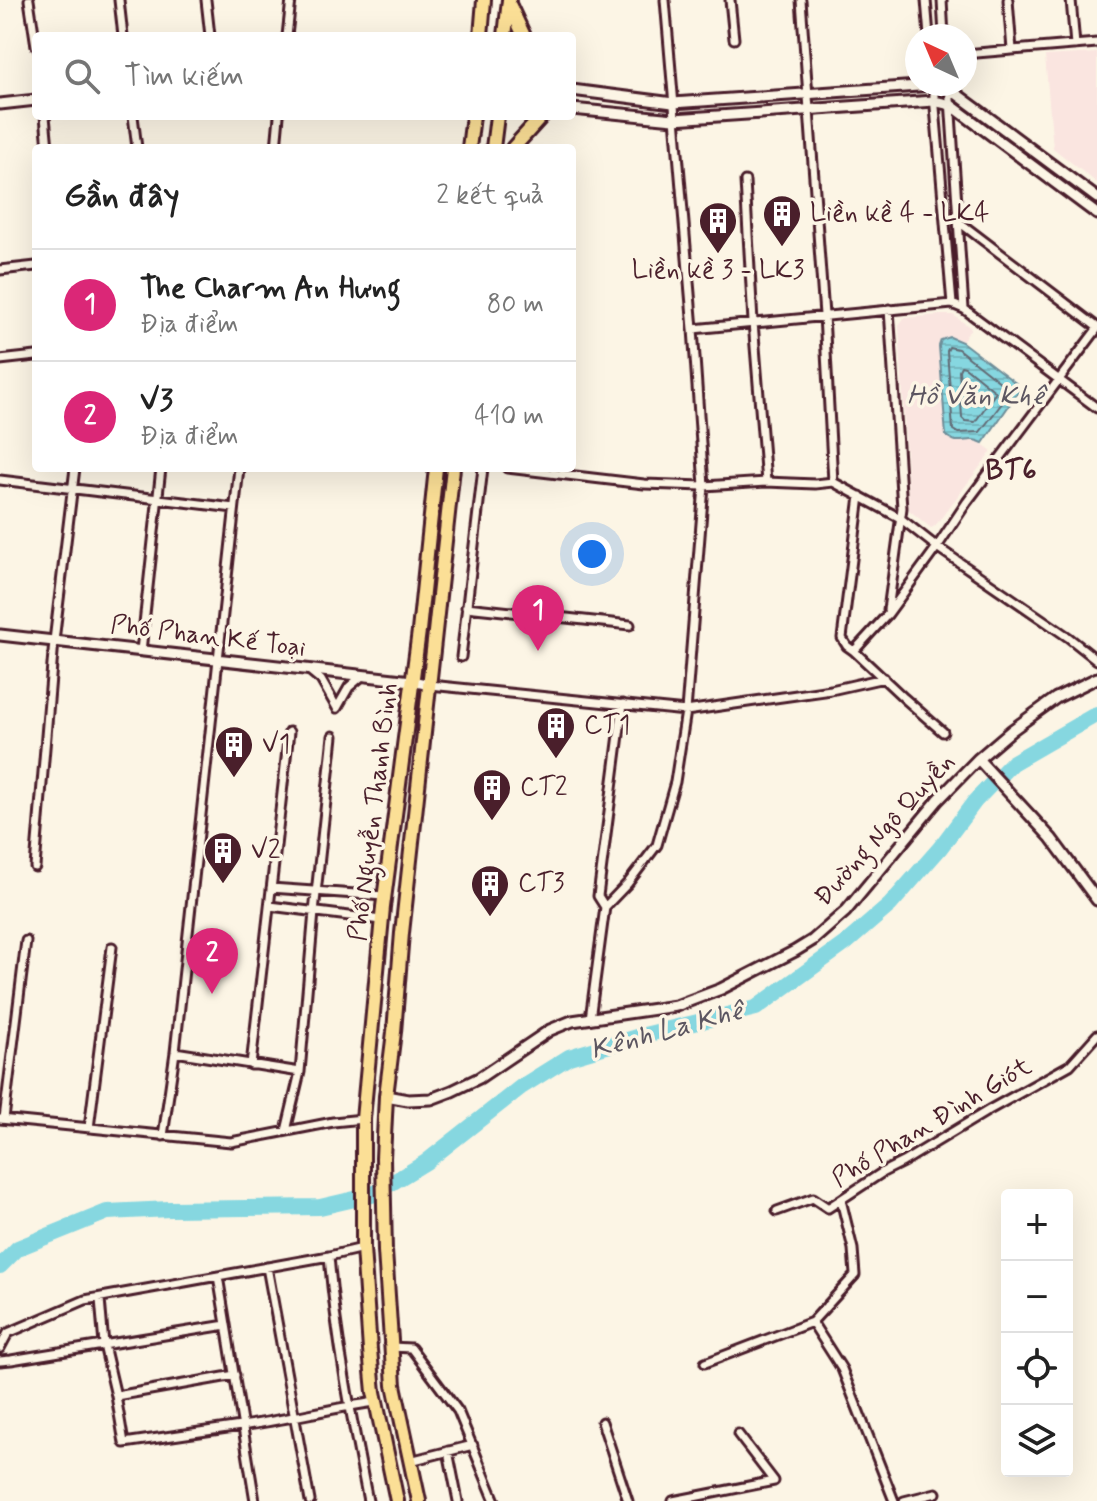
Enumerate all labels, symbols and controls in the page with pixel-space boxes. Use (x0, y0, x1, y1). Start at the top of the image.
north arrow (905, 24, 977, 96)
search box (32, 32, 576, 120)
icon: search (60, 54, 104, 98)
text: Tìm kiếm (124, 57, 244, 96)
text: Gần đây (64, 174, 180, 219)
text: 2 kết quả (436, 179, 544, 213)
building icon: Liền kề 4 - LK4 (761, 193, 803, 248)
place label: Liền kề 4 - LK4 (810, 197, 989, 231)
building icon: Liền kề 3 - LK3 (697, 200, 739, 255)
place label: Liền kề 3 - LK3 (632, 254, 805, 288)
text: The Charm An Hưng (140, 269, 401, 308)
text: 1 (84, 288, 96, 322)
text: 80 m (487, 288, 544, 322)
text: Địa điểm (140, 308, 238, 342)
water label: Hồ Văn Khê (907, 378, 1048, 415)
text: V3 (140, 381, 173, 420)
text: 2 (84, 400, 96, 434)
text: 410 m (474, 400, 544, 434)
text: Địa điểm (140, 420, 238, 454)
district label: BT6 (985, 453, 1037, 490)
your location (572, 534, 612, 574)
pin: 1 (512, 585, 564, 651)
street label: Phố Phan Kế Toại (108, 608, 308, 666)
street label: Phố Nguyễn Thanh Bình (341, 681, 410, 943)
building icon: CT1 (535, 705, 577, 760)
place label: CT1 (584, 709, 631, 743)
building icon: V1 (213, 724, 255, 779)
place label: V1 (262, 728, 290, 762)
street label: Đường Ngô Quyền (807, 746, 965, 916)
building icon: CT2 (471, 767, 513, 822)
place label: CT2 (520, 771, 568, 805)
building icon: V2 (202, 830, 244, 885)
place label: V2 (251, 834, 281, 868)
building icon: CT3 (469, 863, 511, 918)
place label: CT3 (518, 867, 565, 901)
pin: 2 (186, 928, 238, 994)
water label: Kênh La Khê (586, 992, 751, 1069)
street label: Phố Phan Đình Giót (826, 1050, 1038, 1196)
map controls (1001, 1189, 1073, 1477)
button: + (1001, 1189, 1073, 1261)
button: − (1001, 1261, 1073, 1333)
button: locate (1001, 1333, 1073, 1405)
button: layers (1001, 1405, 1073, 1477)

